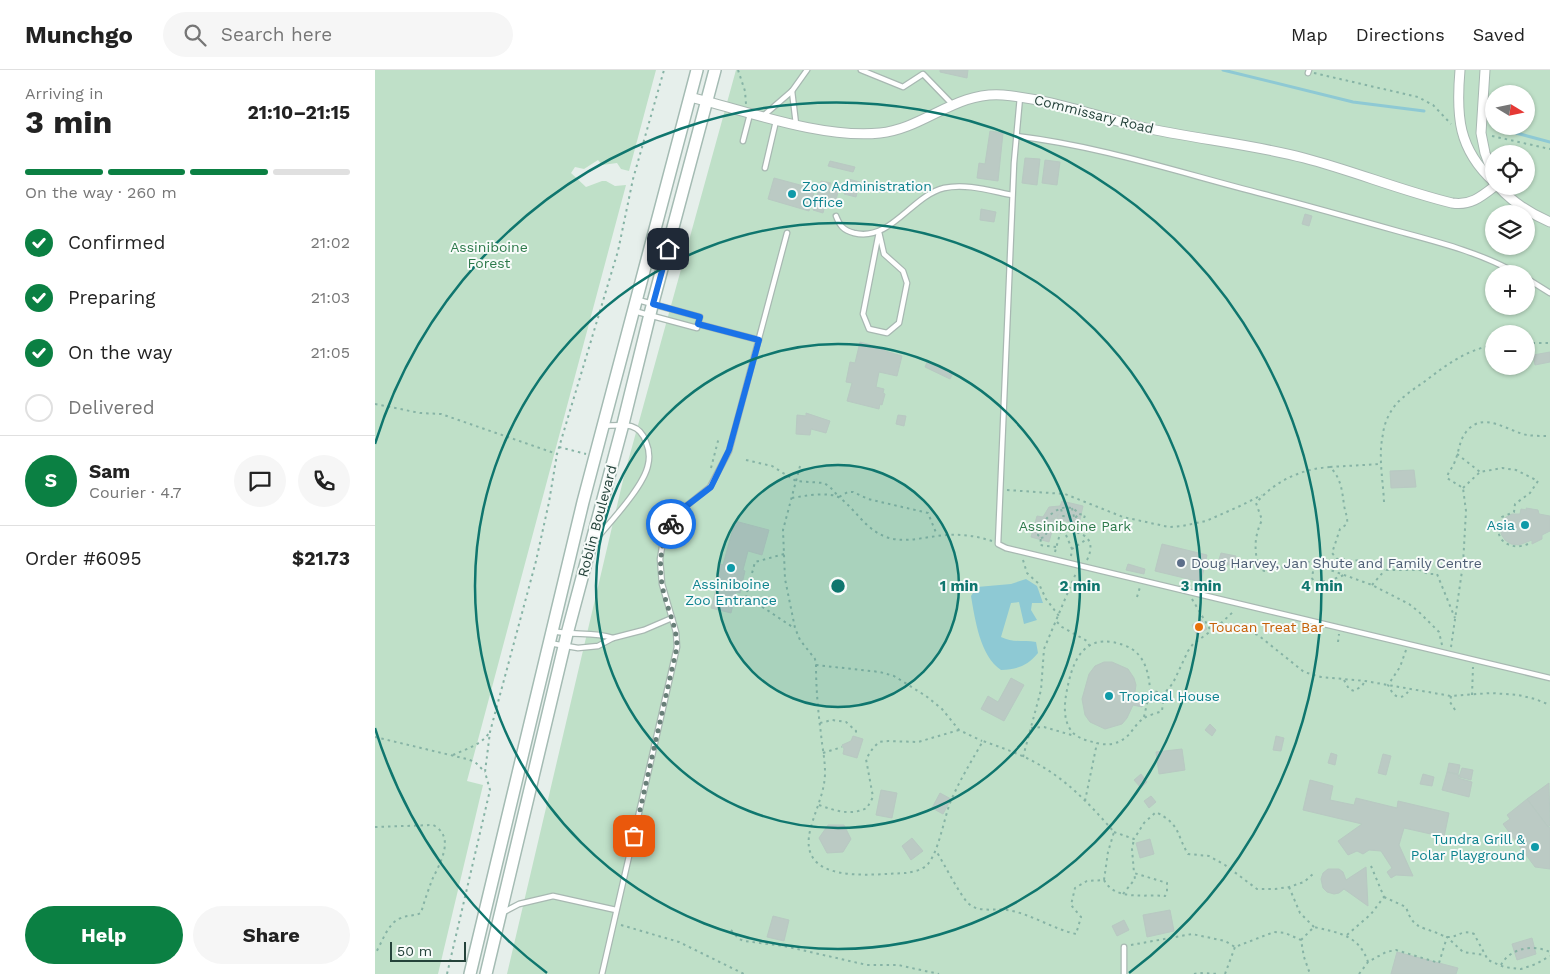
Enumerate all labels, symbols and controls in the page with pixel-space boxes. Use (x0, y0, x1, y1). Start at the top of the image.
search box (163, 12, 513, 57)
text: Munchgo (25, 21, 133, 49)
icon: search (181, 21, 209, 49)
text: Search here (221, 23, 332, 46)
text: Map (1291, 24, 1328, 45)
text: Directions (1356, 24, 1445, 45)
text: Saved (1473, 24, 1525, 45)
text: Arriving in (25, 84, 103, 103)
north arrow (1485, 85, 1535, 135)
map controls (1485, 85, 1535, 375)
street label: Commissary Road (1033, 91, 1155, 137)
text: 21:10–21:15 (248, 101, 350, 124)
text: 3 min (25, 103, 112, 141)
button: locate (1485, 145, 1535, 195)
place label: Zoo Administration Office (802, 178, 932, 210)
text: On the way · 260 m (25, 183, 177, 202)
marker: Zoo Administration Office (786, 188, 798, 200)
button: layers (1485, 205, 1535, 255)
pin (647, 228, 689, 270)
icon: check (25, 229, 53, 257)
text: Confirmed (68, 231, 165, 254)
text: 21:02 (310, 233, 350, 252)
icon: home (654, 235, 682, 263)
park label: Assiniboine Forest (450, 239, 528, 271)
button: + (1485, 265, 1535, 315)
icon: check (25, 284, 53, 312)
text: Preparing (68, 286, 155, 309)
text: 21:03 (311, 288, 350, 307)
button: − (1485, 325, 1535, 375)
icon: check (25, 339, 53, 367)
text: On the way (68, 341, 172, 364)
text: 21:05 (310, 343, 350, 362)
text: Delivered (68, 396, 155, 419)
button: chat (234, 455, 286, 507)
button: phone (298, 455, 350, 507)
text: Sam (89, 460, 130, 483)
street label: Roblin Boulevard (574, 463, 620, 579)
text: S (45, 469, 57, 492)
text: Courier · 4.7 (89, 483, 182, 502)
courier (646, 499, 696, 549)
icon: bike (657, 510, 685, 538)
place label: Asia (1487, 517, 1515, 533)
park label: Assiniboine Park (1019, 518, 1131, 534)
marker: Asia (1519, 519, 1531, 531)
text: Order #6095 (25, 547, 142, 570)
text: $21.73 (292, 547, 350, 570)
place label: Doug Harvey, Jan Shute and Family Centre (1191, 555, 1482, 571)
marker: Doug Harvey, Jan Shute and Family Centre (1175, 557, 1187, 569)
marker: Assiniboine Zoo Entrance (725, 562, 737, 574)
place label: Assiniboine Zoo Entrance (685, 576, 777, 608)
centre of rings (829, 577, 847, 595)
text: 1 min (940, 577, 978, 595)
text: 2 min (1059, 577, 1101, 595)
text: 3 min (1181, 577, 1221, 595)
text: 4 min (1301, 577, 1343, 595)
place label: Toucan Treat Bar (1209, 619, 1324, 635)
marker: Toucan Treat Bar (1193, 621, 1205, 633)
place label: Tropical House (1119, 688, 1220, 704)
marker: Tropical House (1103, 690, 1115, 702)
pin (613, 815, 655, 857)
icon: bag (620, 822, 648, 850)
place label: Tundra Grill & Polar Playground (1411, 831, 1525, 863)
marker: Tundra Grill & Polar Playground (1529, 841, 1541, 853)
button: Help (25, 906, 183, 964)
button: Share (193, 906, 350, 964)
scale bar (390, 939, 466, 962)
text: 50 m (397, 943, 432, 959)

